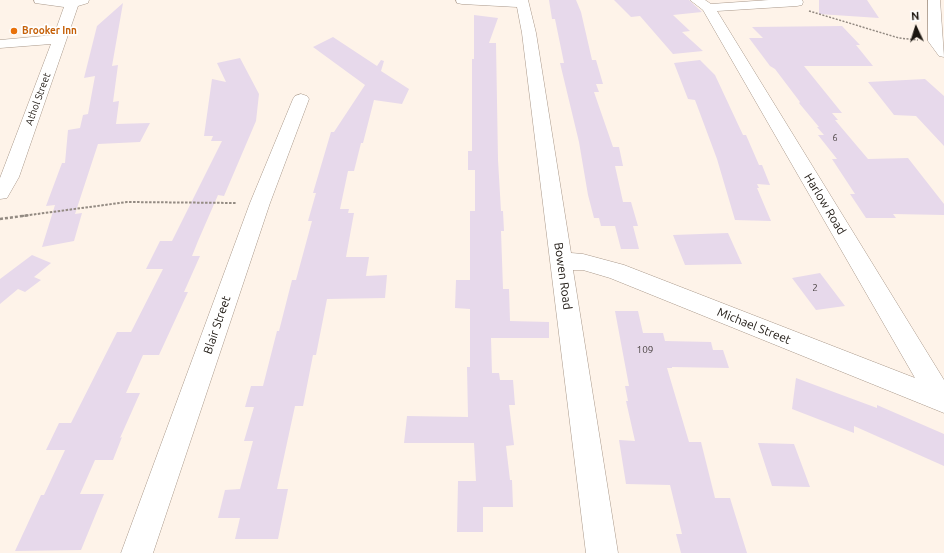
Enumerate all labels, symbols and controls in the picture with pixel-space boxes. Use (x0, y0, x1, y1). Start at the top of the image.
north arrow (896, 8, 936, 48)
text: N (911, 10, 920, 22)
place label: Brooker Inn (22, 25, 77, 37)
marker: Brooker Inn (9, 26, 19, 36)
street label: Athol Street (23, 71, 53, 127)
house number: 6 (832, 133, 838, 143)
street label: Harlow Road (801, 171, 849, 237)
street label: Bowen Road (551, 241, 575, 311)
house number: 2 (812, 282, 818, 294)
street label: Blair Street (200, 294, 234, 356)
street label: Michael Street (715, 305, 793, 347)
house number: 109 (637, 344, 653, 356)

